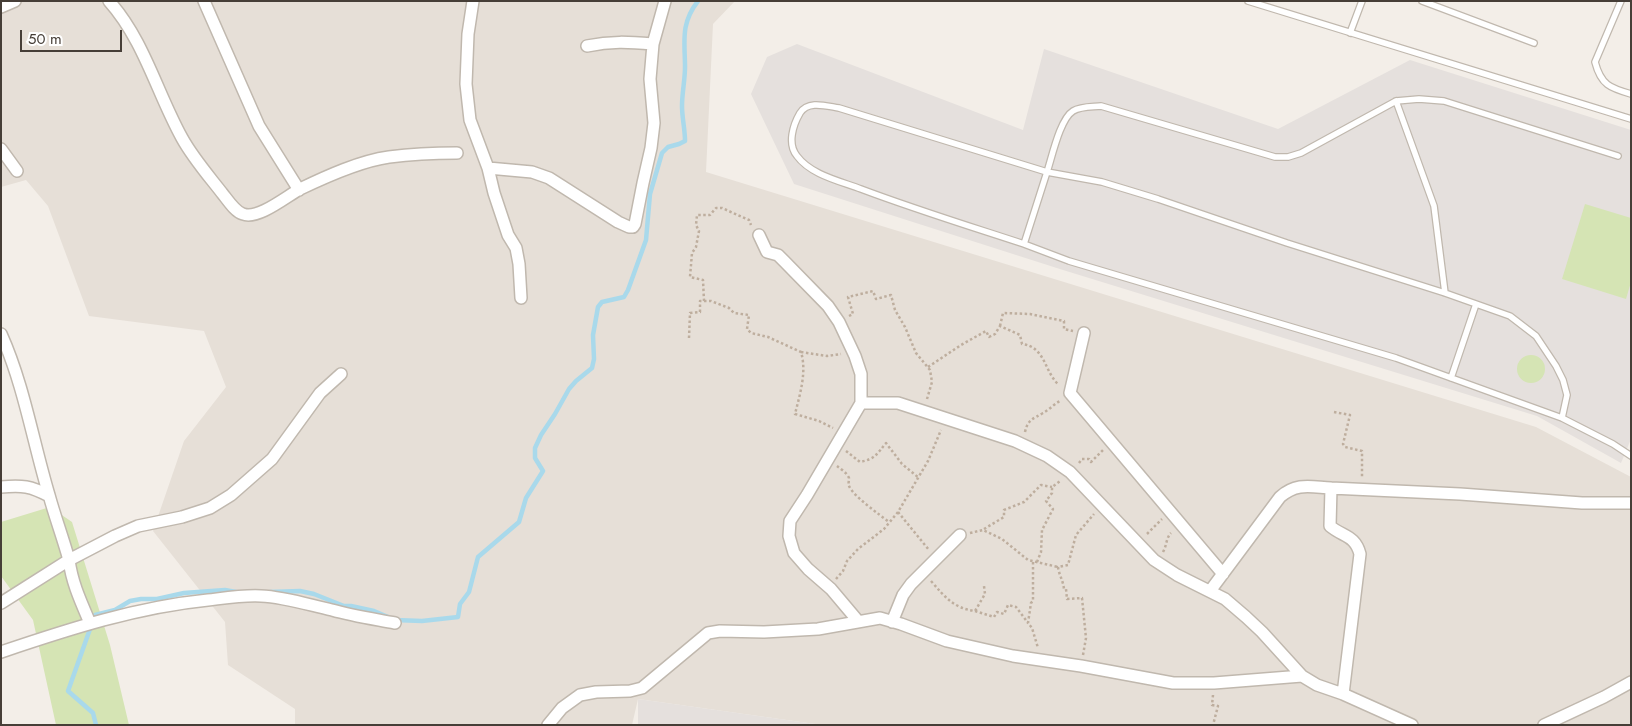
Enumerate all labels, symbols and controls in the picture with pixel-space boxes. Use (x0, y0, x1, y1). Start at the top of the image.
scale bar (22, 20, 125, 52)
text: 50 m (28, 28, 62, 50)

